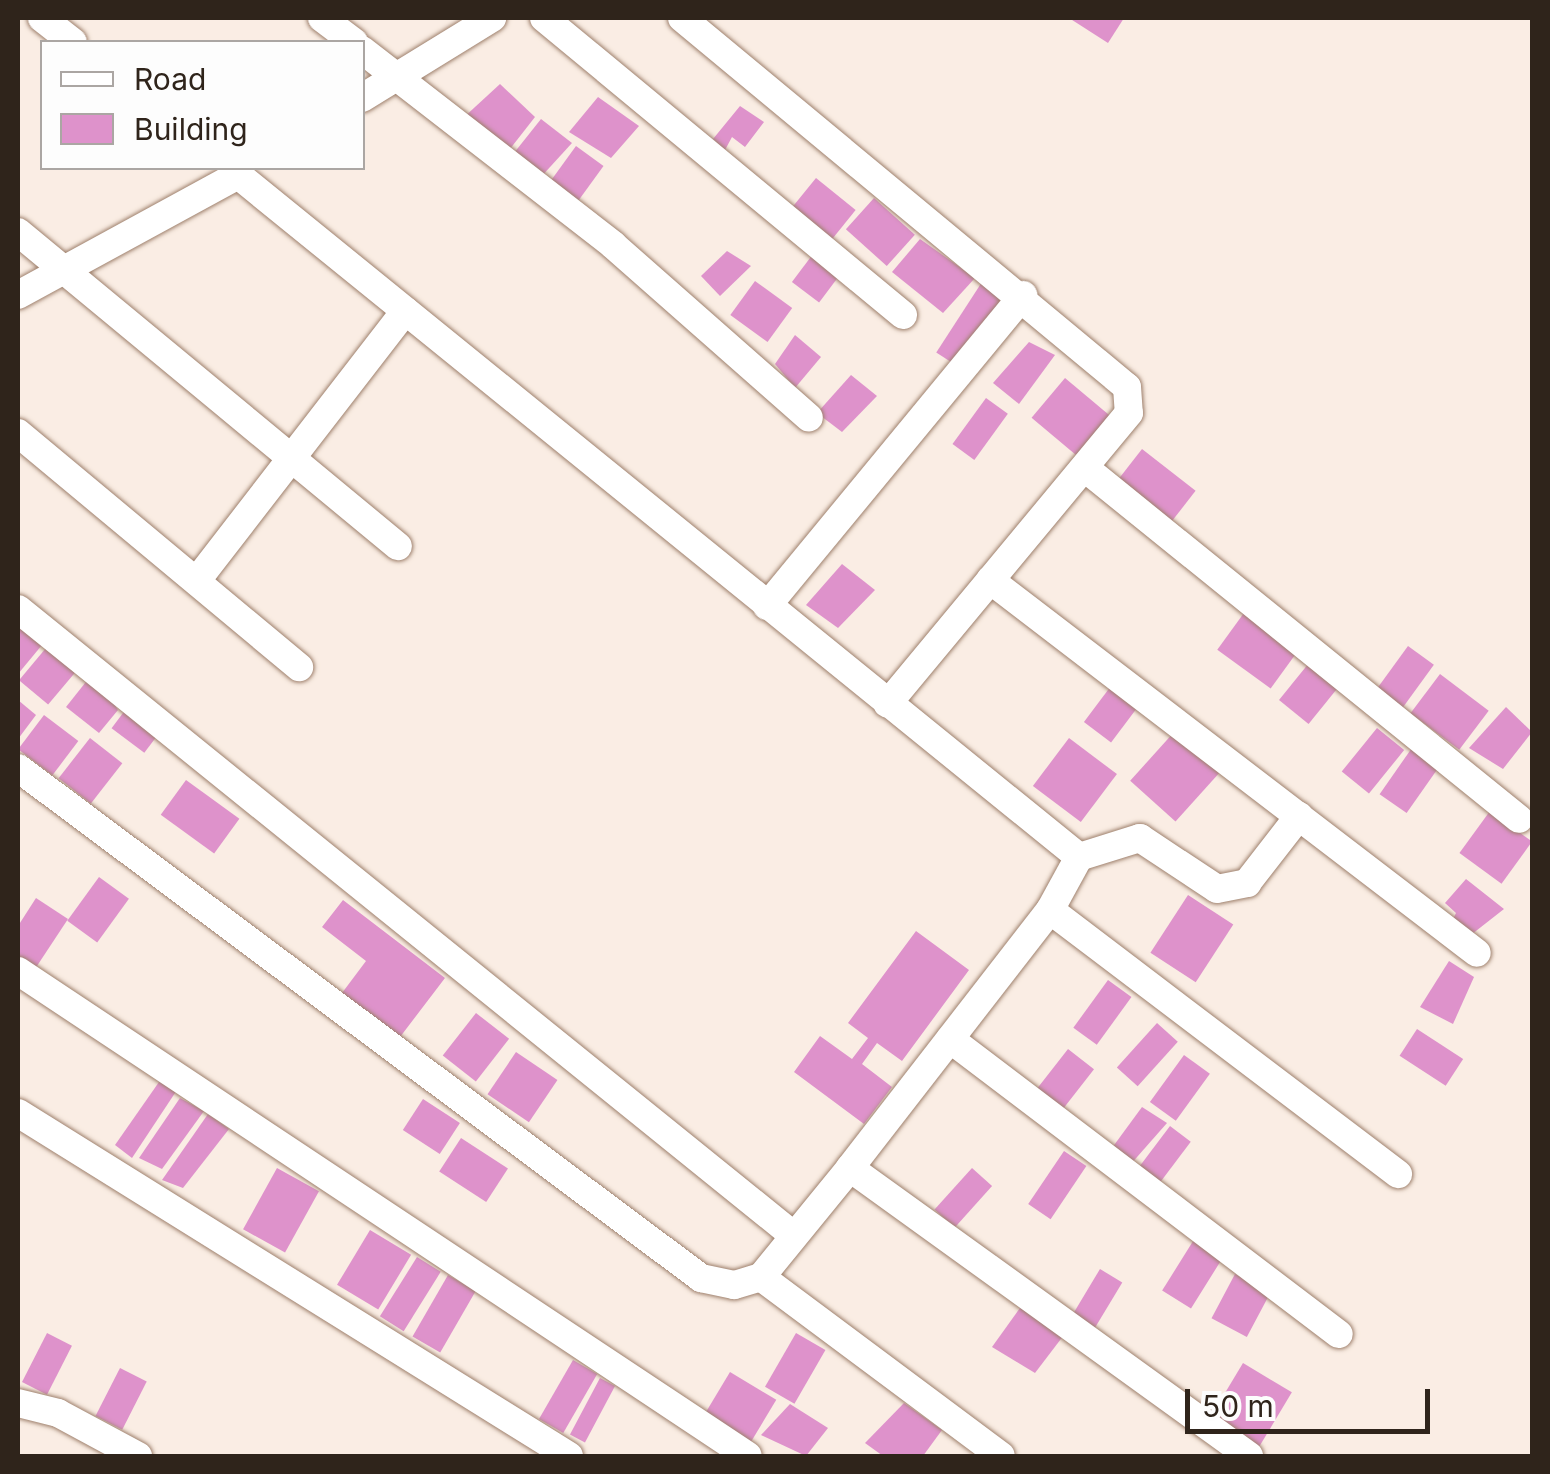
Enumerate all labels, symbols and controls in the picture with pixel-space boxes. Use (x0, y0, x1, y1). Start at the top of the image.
legend (40, 40, 365, 170)
text: Road (134, 61, 206, 97)
text: Building (134, 111, 248, 147)
scale bar (1190, 1369, 1435, 1431)
text: 50 m (1202, 1388, 1274, 1424)

